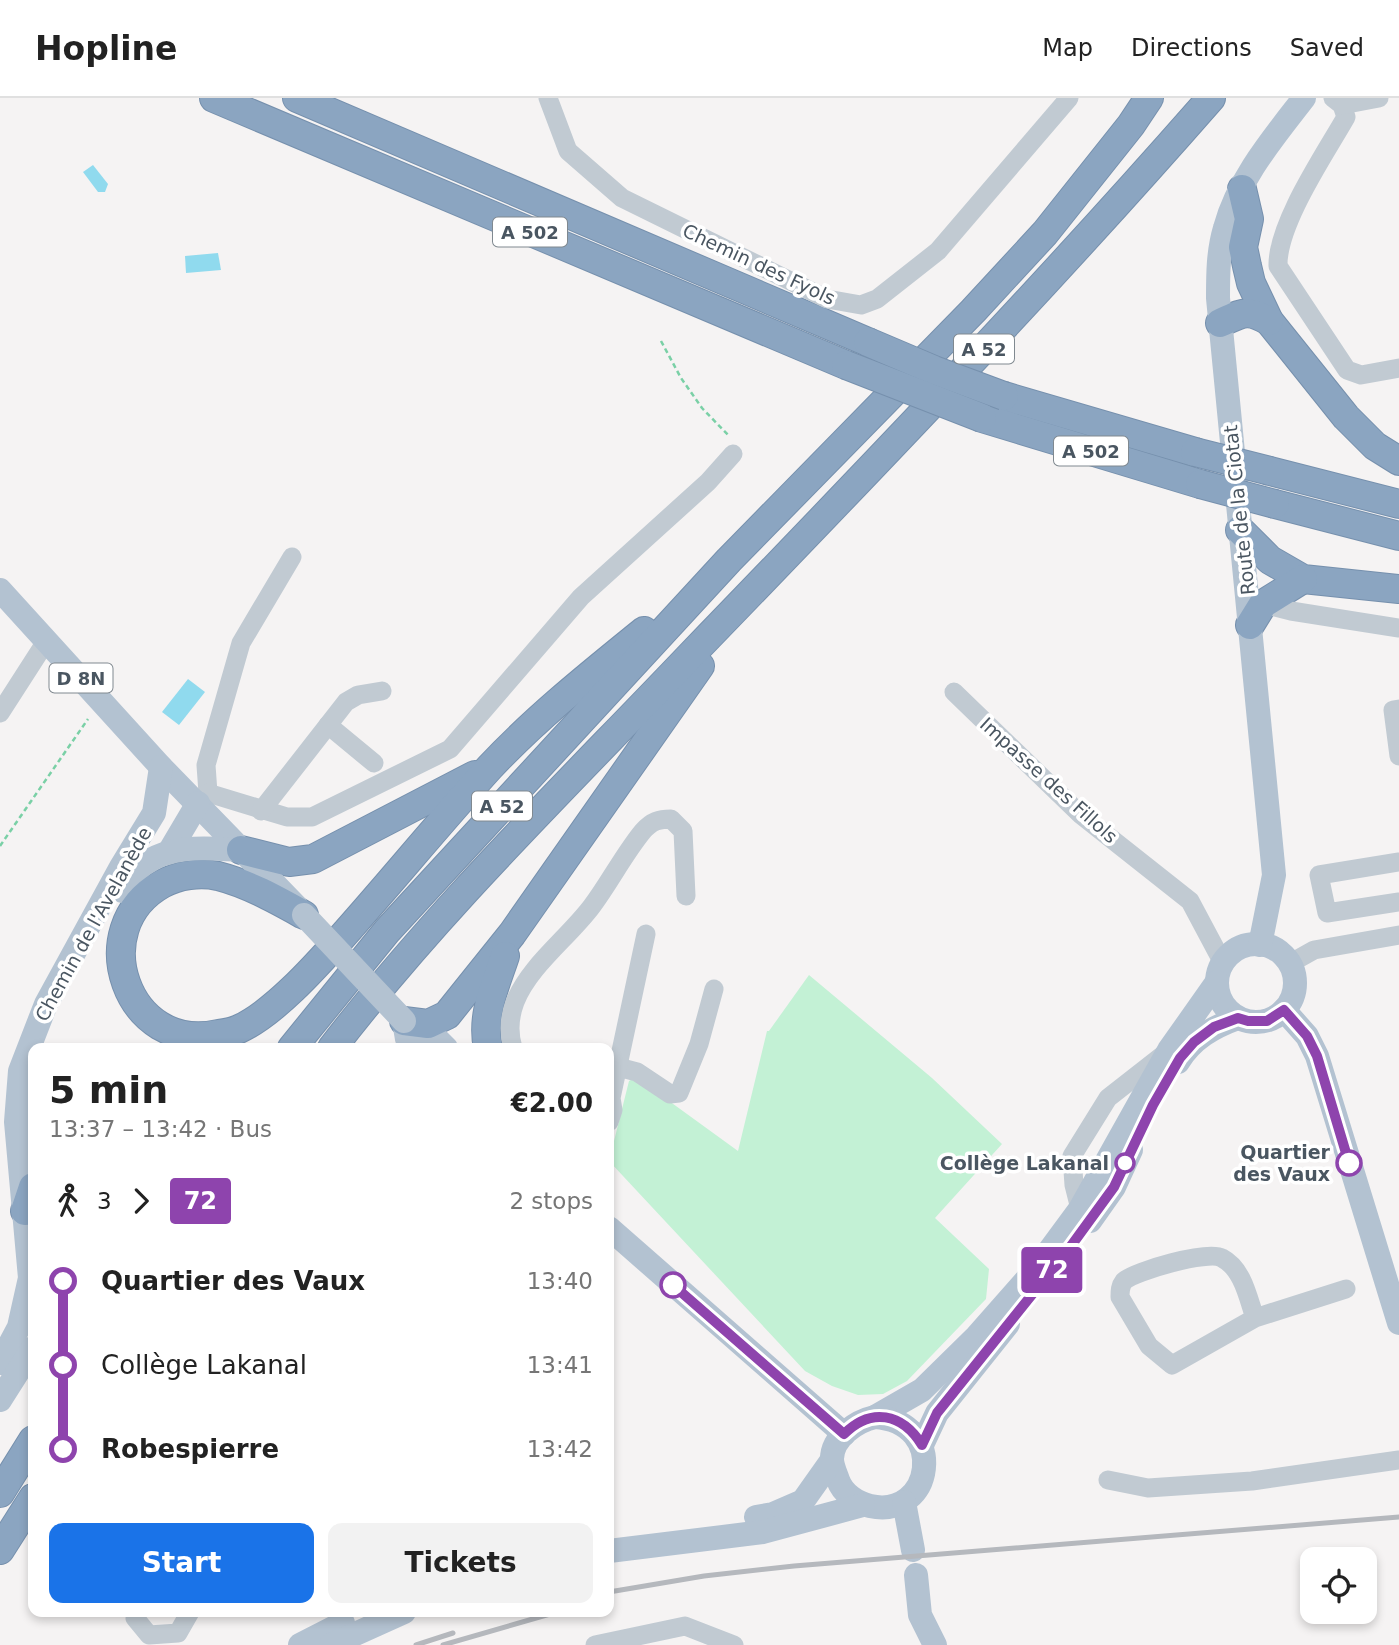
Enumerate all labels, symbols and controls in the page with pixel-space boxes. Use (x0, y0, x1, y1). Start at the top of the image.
text: Hopline (35, 29, 177, 68)
text: Map (1042, 34, 1093, 62)
text: Directions (1131, 34, 1252, 62)
text: Saved (1290, 34, 1364, 62)
road number: A 502 (493, 217, 567, 246)
street label: Chemin des Fyols (679, 219, 839, 309)
road number: A 52 (954, 334, 1014, 363)
street label: Route de la Ciotat (1219, 424, 1259, 596)
road number: A 502 (1054, 436, 1128, 466)
road number: D 8N (50, 664, 112, 692)
street label: Impasse des Fillols (976, 713, 1122, 847)
road number: A 52 (472, 792, 532, 820)
street label: Chemin de l'Avelanède (30, 823, 156, 1025)
text: 5 min (49, 1068, 168, 1112)
text: €2.00 (511, 1088, 593, 1118)
text: 13:37 – 13:42 · Bus (49, 1116, 272, 1142)
place label: Quartier des Vaux (1233, 1141, 1331, 1185)
marker: Quartier des Vaux (1336, 1150, 1362, 1176)
place label: Collège Lakanal (940, 1152, 1109, 1174)
marker: Collège Lakanal (1115, 1153, 1135, 1173)
icon: walk (49, 1182, 87, 1220)
icon: forward (122, 1182, 160, 1220)
text: 72 (184, 1187, 217, 1215)
text: 3 (97, 1188, 112, 1214)
text: 2 stops (509, 1188, 593, 1214)
line badge: 72 (1020, 1247, 1084, 1293)
text: 72 (1035, 1256, 1069, 1284)
text: Quartier des Vaux (101, 1266, 365, 1296)
text: 13:40 (527, 1268, 593, 1294)
unlabelled marker (660, 1272, 686, 1298)
text: Collège Lakanal (101, 1350, 307, 1380)
text: 13:41 (527, 1352, 593, 1378)
text: Robespierre (101, 1434, 279, 1464)
text: 13:42 (527, 1436, 593, 1462)
button: Start (49, 1523, 314, 1603)
button: Tickets (328, 1523, 593, 1603)
map controls (1300, 1547, 1377, 1624)
button: locate (1300, 1547, 1377, 1624)

